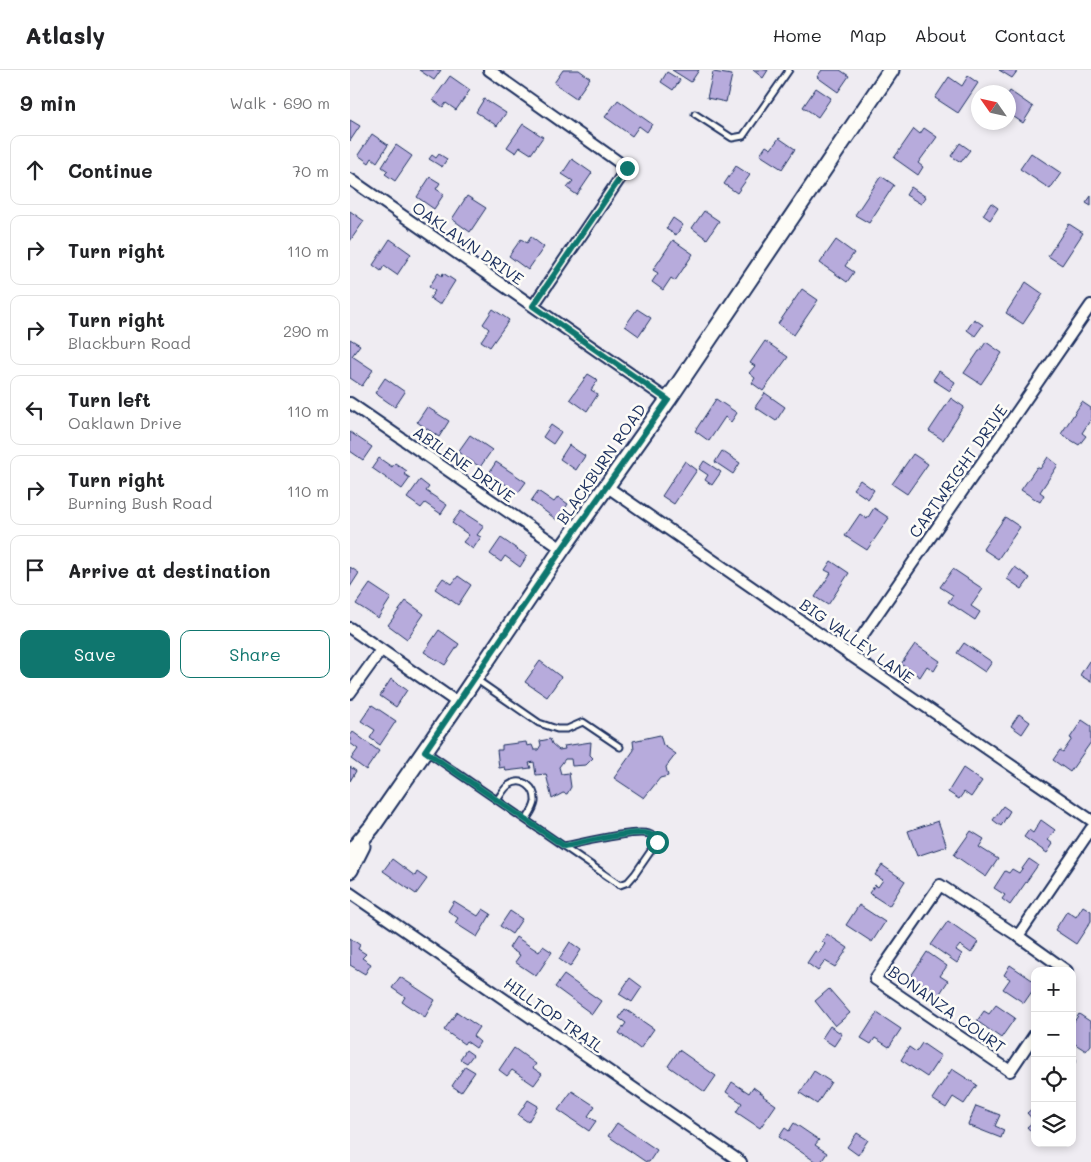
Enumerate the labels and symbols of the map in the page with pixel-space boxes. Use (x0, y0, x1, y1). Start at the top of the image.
north arrow (971, 85, 1016, 130)
route end (616, 157, 639, 180)
street label: OAKLAWN DRIVE (408, 196, 528, 289)
street label: BLACKBURN ROAD (551, 399, 650, 528)
street label: CARTWRIGHT DRIVE (904, 400, 1011, 541)
street label: ABILENE DRIVE (409, 421, 519, 506)
street label: BIG VALLEY LANE (796, 593, 919, 688)
route start (646, 831, 669, 854)
street label: BONANZA COURT (885, 960, 1010, 1057)
street label: HILLTOP TRAIL (500, 972, 609, 1057)

